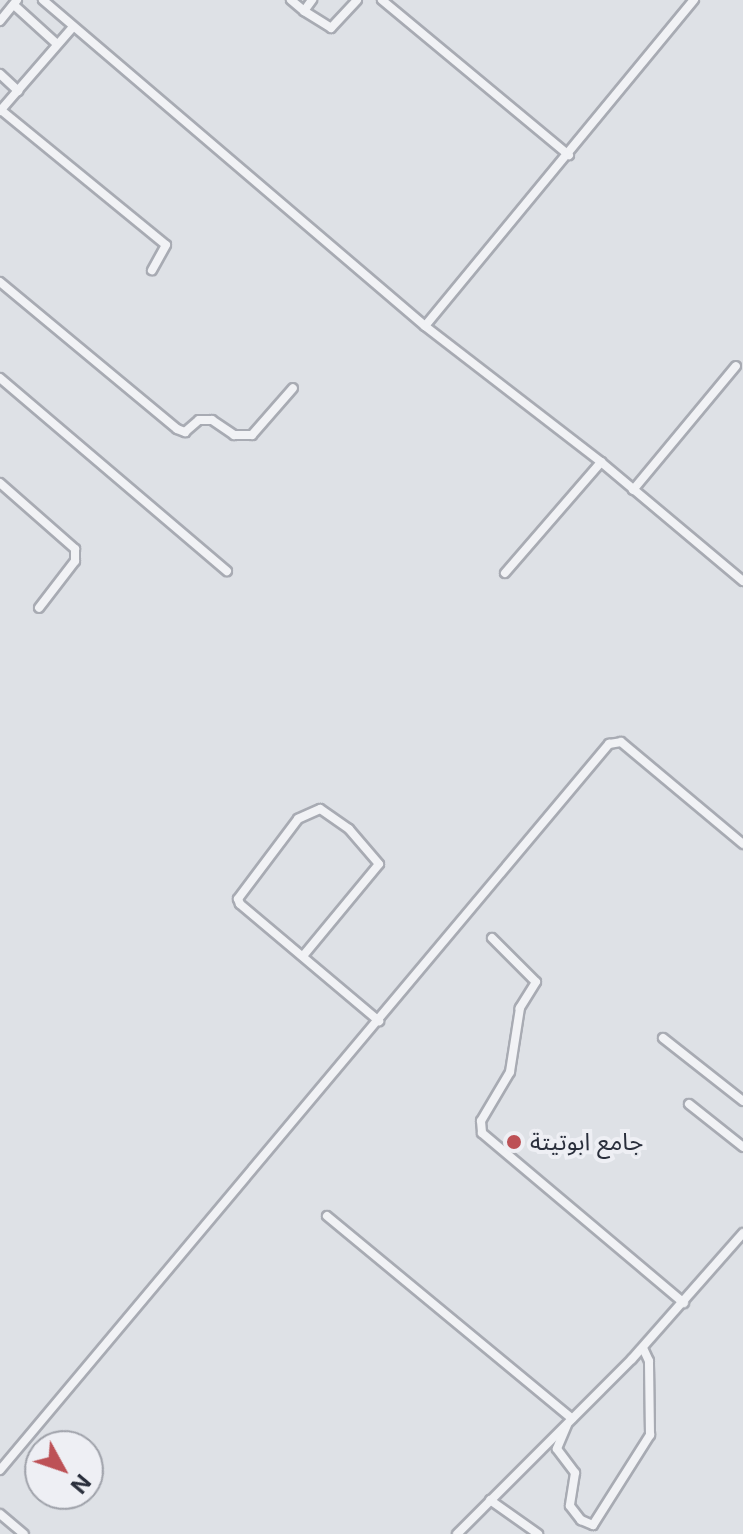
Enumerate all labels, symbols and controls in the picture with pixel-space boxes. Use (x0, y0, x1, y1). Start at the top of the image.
place label: جامع ابوتيتة (530, 1128, 643, 1156)
marker: جامع ابوتيتة (505, 1133, 523, 1151)
north arrow (24, 1430, 104, 1510)
text: N (66, 1469, 96, 1499)

